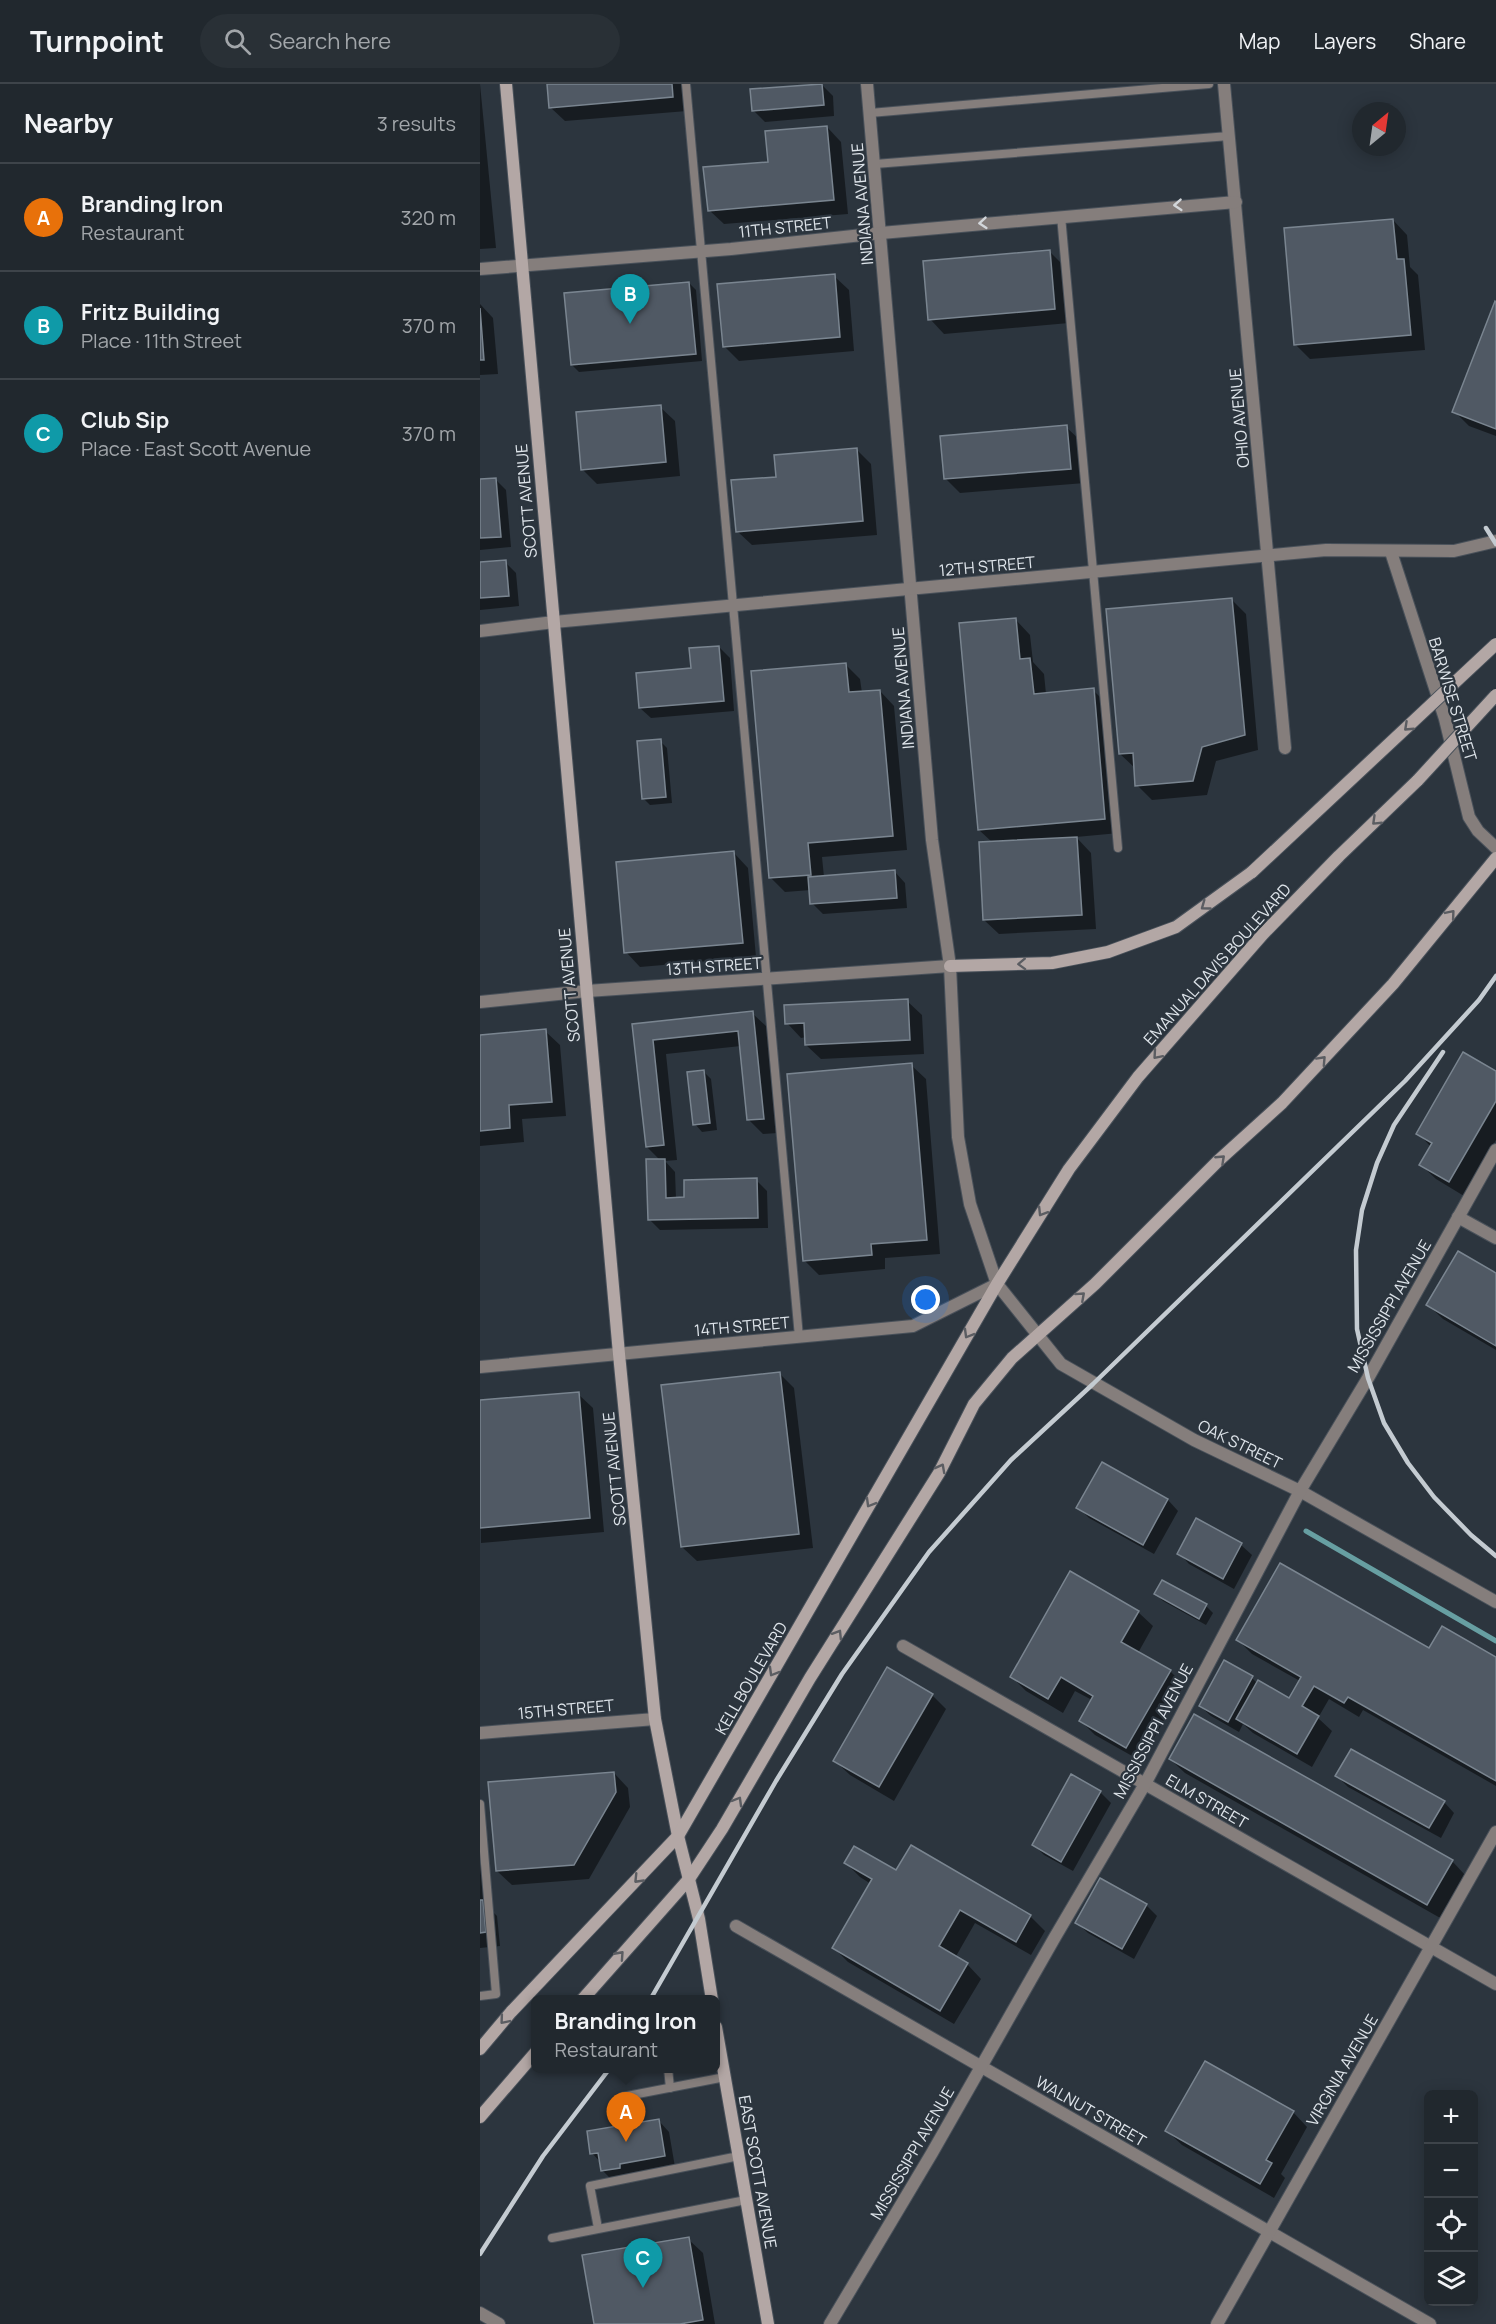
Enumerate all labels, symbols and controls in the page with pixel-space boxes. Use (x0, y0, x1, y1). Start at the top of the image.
search box (200, 14, 620, 68)
text: Turnpoint (30, 22, 164, 60)
icon: search (221, 25, 254, 58)
text: Search here (269, 26, 391, 56)
text: Map (1239, 27, 1280, 55)
text: Layers (1313, 27, 1376, 55)
text: Share (1409, 27, 1466, 55)
north arrow (1352, 102, 1406, 156)
text: Nearby (24, 105, 113, 141)
text: 3 results (377, 110, 456, 137)
street label: INDIANA AVENUE (846, 142, 878, 266)
text: Branding Iron (81, 189, 223, 219)
one-way arrow (1173, 199, 1182, 212)
text: A (37, 204, 50, 231)
text: 320 m (400, 204, 456, 231)
street label: 11TH STREET (737, 211, 833, 243)
one-way arrow (979, 216, 988, 229)
text: Restaurant (81, 219, 185, 246)
pin: B (610, 274, 650, 324)
text: Fritz Building (81, 297, 220, 327)
text: B (37, 312, 50, 339)
text: 370 m (402, 312, 456, 339)
text: Place · 11th Street (81, 327, 242, 354)
street label: OHIO AVENUE (1224, 367, 1254, 469)
text: Club Sip (81, 405, 169, 435)
text: C (36, 420, 51, 447)
text: 370 m (402, 420, 456, 447)
text: Place · East Scott Avenue (81, 435, 311, 462)
street label: SCOTT AVENUE (510, 443, 542, 559)
street label: 12TH STREET (938, 551, 1036, 581)
street label: INDIANA AVENUE (887, 626, 919, 750)
street label: BARWISE STREET (1424, 634, 1482, 764)
one-way arrow (1404, 720, 1414, 731)
one-way arrow (1372, 814, 1382, 825)
street label: EMANUAL DAVIS BOULEVARD (1138, 878, 1296, 1050)
one-way arrow (1200, 899, 1211, 910)
one-way arrow (1444, 910, 1455, 921)
street label: SCOTT AVENUE (553, 927, 585, 1043)
street label: 13TH STREET (665, 952, 763, 980)
one-way arrow (1018, 958, 1027, 970)
one-way arrow (1153, 1048, 1164, 1059)
one-way arrow (1315, 1057, 1326, 1067)
one-way arrow (1213, 1156, 1224, 1167)
one-way arrow (1038, 1206, 1049, 1217)
street label: MISSISSIPPI AVENUE (1342, 1236, 1436, 1376)
your location (911, 1285, 940, 1314)
one-way arrow (1075, 1292, 1085, 1303)
street label: 14TH STREET (693, 1311, 791, 1341)
one-way arrow (964, 1328, 975, 1338)
street label: SCOTT AVENUE (597, 1411, 631, 1527)
street label: OAK STREET (1194, 1414, 1286, 1474)
one-way arrow (934, 1464, 945, 1474)
one-way arrow (866, 1497, 878, 1507)
street label: KELL BOULEVARD (710, 1617, 792, 1738)
one-way arrow (830, 1630, 842, 1640)
street label: MISSISSIPPI AVENUE (1108, 1660, 1198, 1802)
one-way arrow (769, 1666, 780, 1676)
street label: 15TH STREET (517, 1694, 615, 1724)
street label: ELM STREET (1162, 1769, 1252, 1834)
one-way arrow (731, 1797, 743, 1807)
one-way arrow (634, 1872, 645, 1882)
one-way arrow (613, 1951, 624, 1962)
popup (531, 1995, 720, 2073)
text: Branding Iron (554, 2006, 697, 2036)
street label: VIRGINIA AVENUE (1301, 2010, 1383, 2130)
one-way arrow (500, 2013, 511, 2024)
text: Restaurant (554, 2036, 658, 2063)
street label: WALNUT STREET (1032, 2071, 1151, 2152)
street label: MISSISSIPPI AVENUE (865, 2083, 959, 2223)
map controls (1424, 2090, 1478, 2306)
button: + (1424, 2090, 1478, 2144)
pin: A (606, 2092, 646, 2142)
street label: EAST SCOTT AVENUE (734, 2094, 782, 2250)
button: − (1424, 2144, 1478, 2198)
button: locate (1424, 2198, 1478, 2252)
pin: C (624, 2238, 662, 2288)
button: layers (1424, 2252, 1478, 2306)

